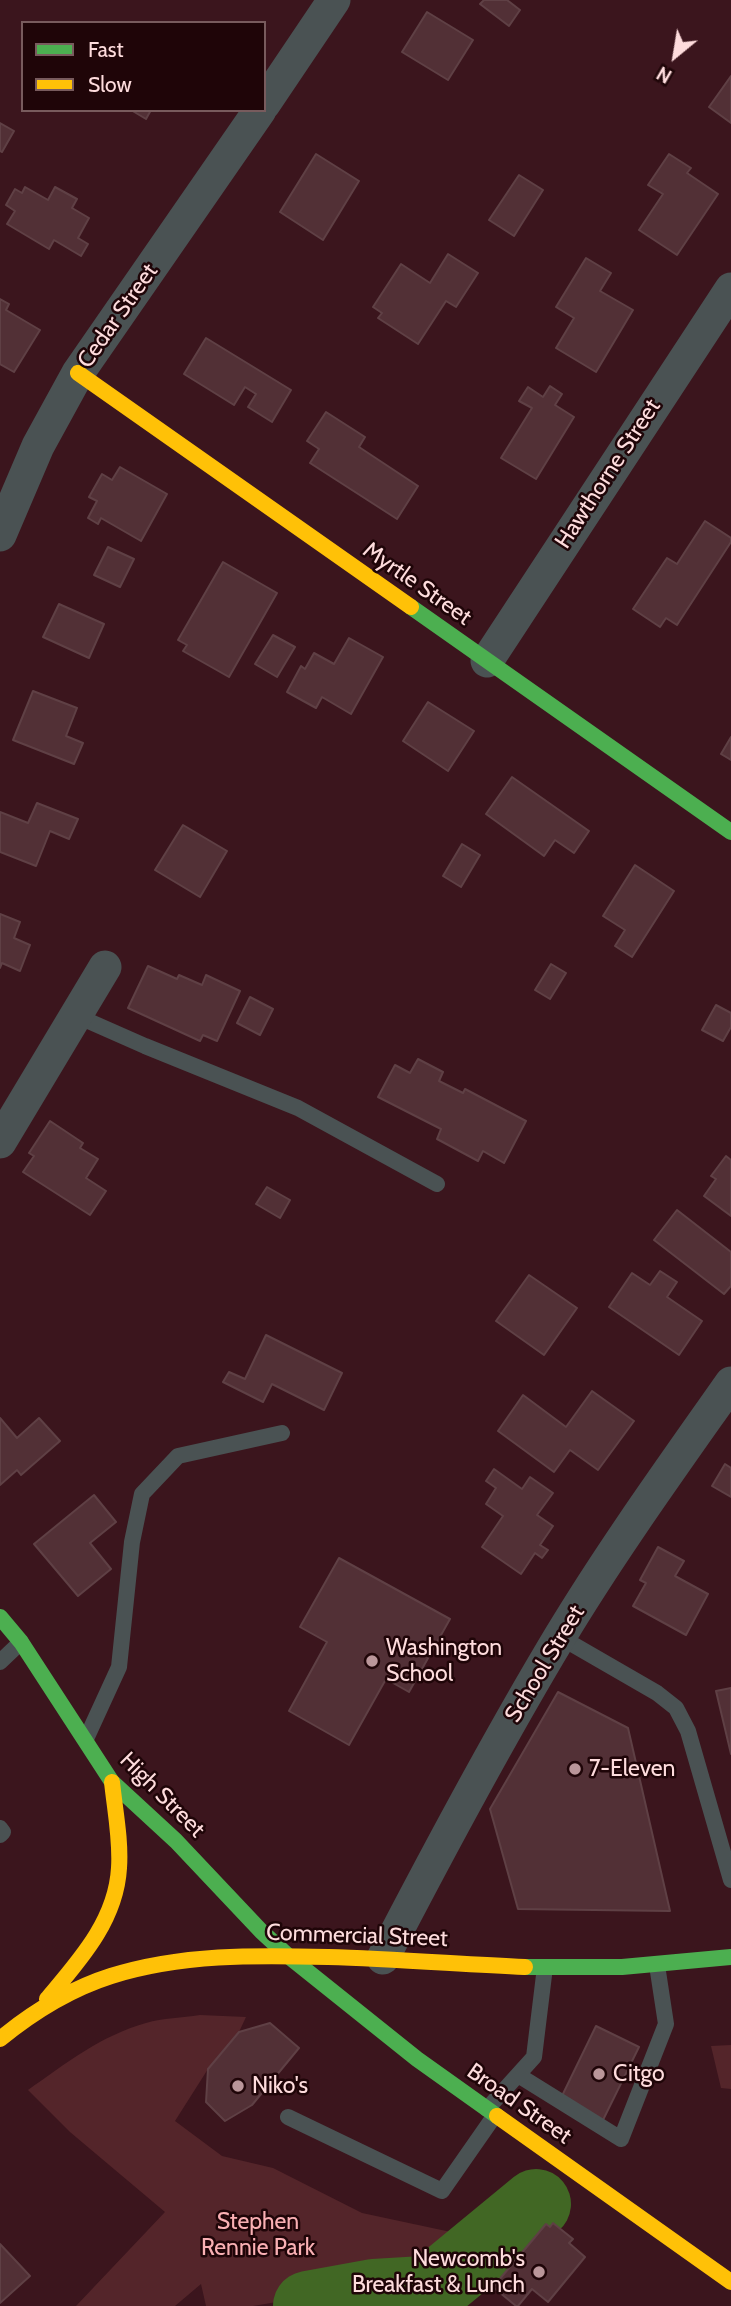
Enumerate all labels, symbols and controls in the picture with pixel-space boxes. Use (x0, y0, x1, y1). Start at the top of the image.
legend (21, 21, 266, 112)
north arrow (640, 21, 710, 91)
text: Fast (88, 37, 124, 62)
text: N (653, 61, 676, 88)
text: Slow (88, 72, 132, 97)
street label: Cedar Street (72, 259, 164, 373)
street label: Hawthorne Street (549, 394, 667, 554)
street label: Myrtle Street (357, 537, 477, 631)
street label: School Street (499, 1601, 591, 1727)
place label: Washington School (386, 1634, 502, 1688)
marker: Washington School (364, 1653, 380, 1669)
street label: High Street (114, 1747, 210, 1843)
place label: 7-Eleven (589, 1755, 675, 1783)
marker: 7-Eleven (567, 1761, 583, 1777)
street label: Commercial Street (266, 1919, 448, 1953)
street label: Broad Street (461, 2058, 577, 2150)
place label: Citgo (613, 2060, 665, 2088)
marker: Citgo (591, 2066, 607, 2082)
place label: Niko's (252, 2072, 308, 2100)
marker: Niko's (230, 2078, 246, 2094)
park label: Stephen Rennie Park (201, 2208, 315, 2262)
place label: Newcomb's Breakfast & Lunch (352, 2245, 525, 2299)
marker: Newcomb's Breakfast & Lunch (531, 2264, 547, 2280)

